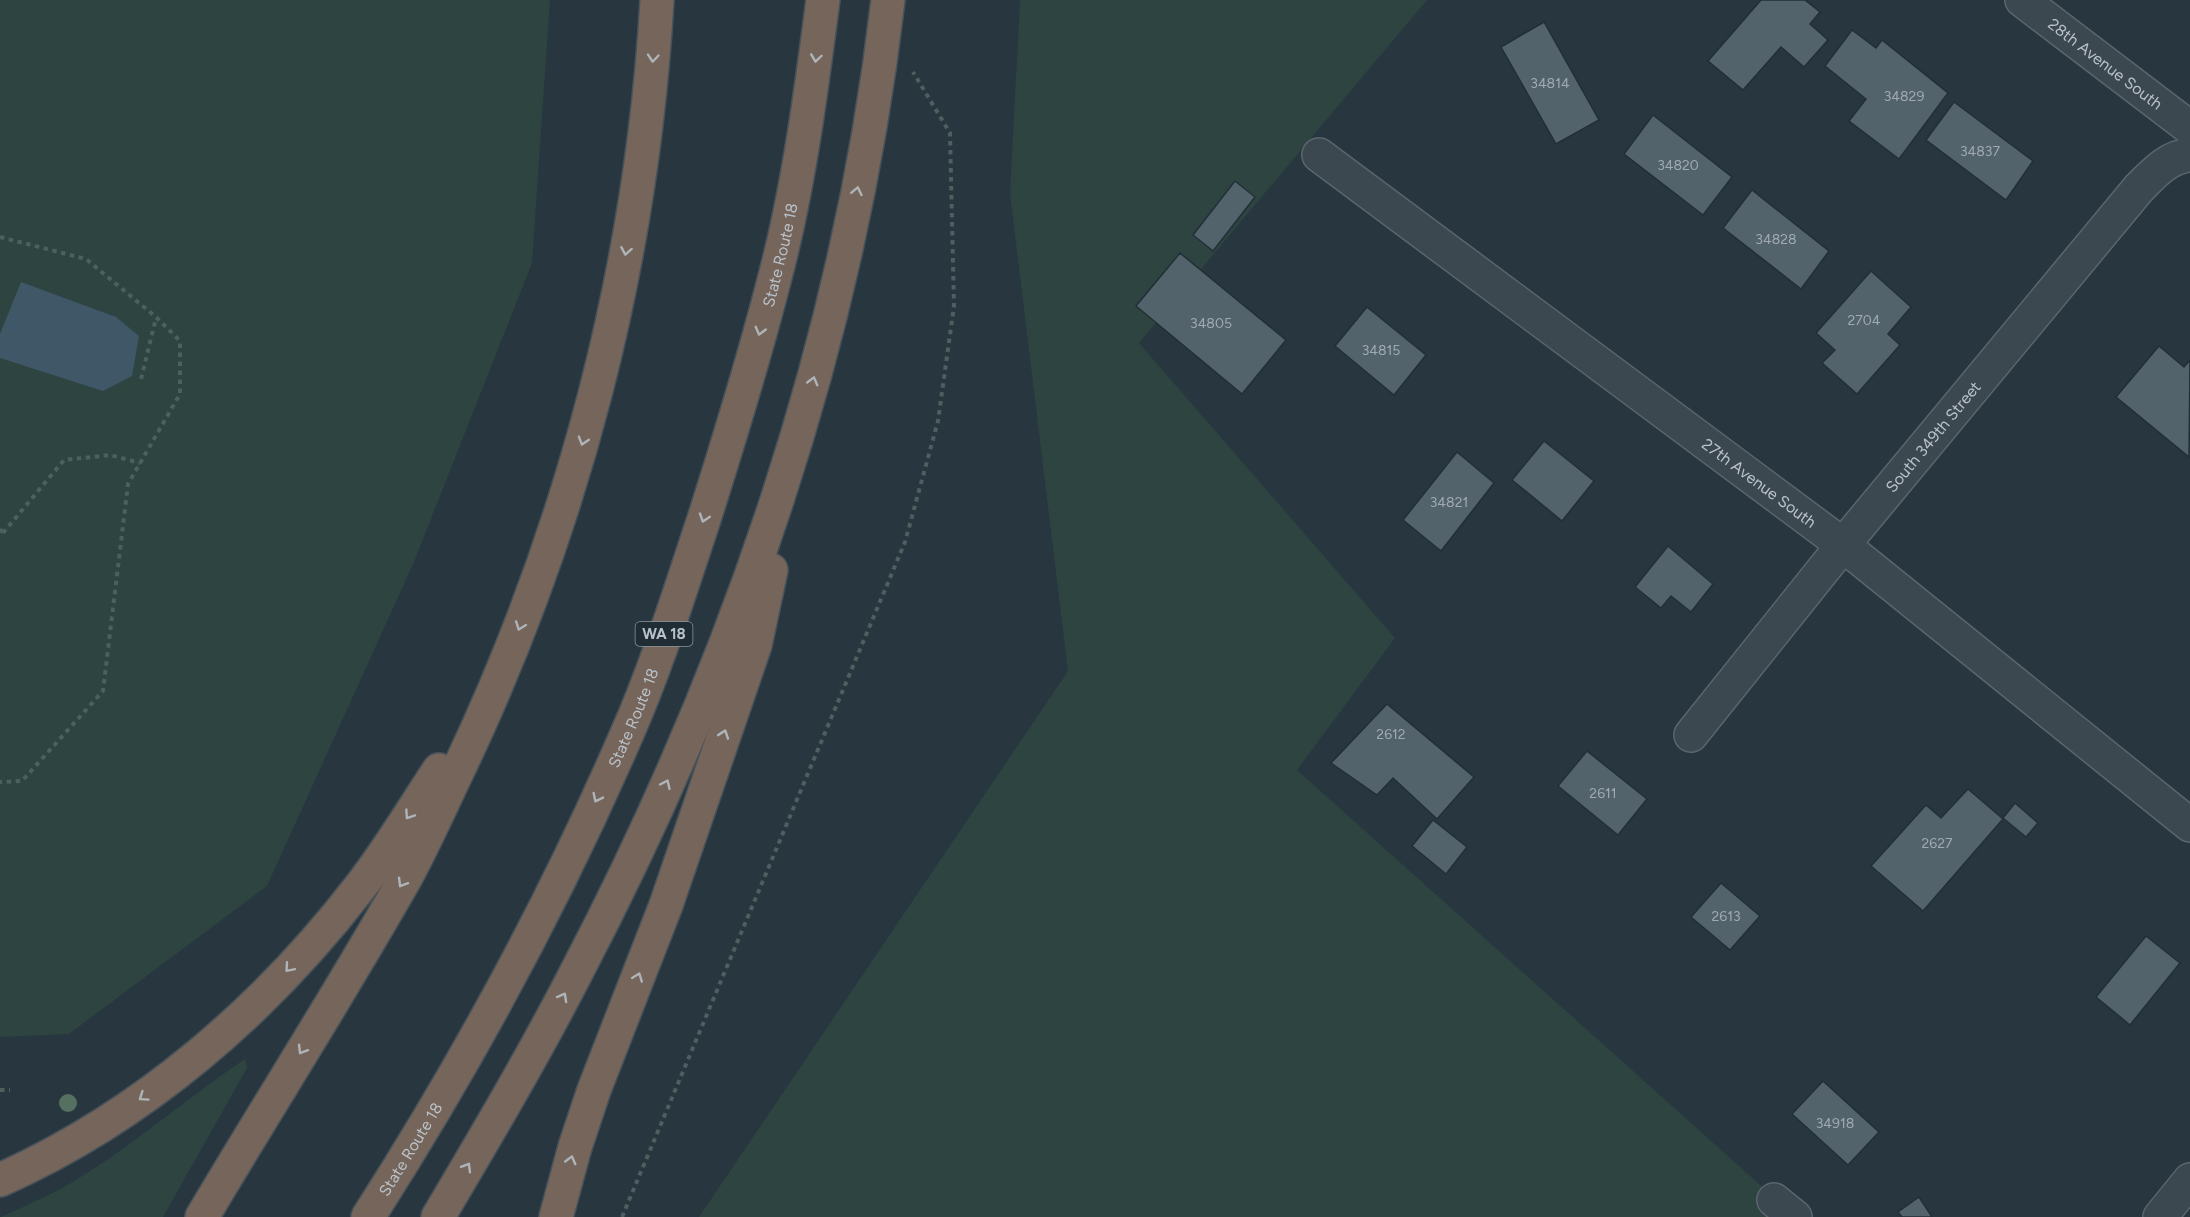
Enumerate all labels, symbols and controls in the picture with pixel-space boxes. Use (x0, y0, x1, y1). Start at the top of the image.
street label: 28th Avenue South (2045, 14, 2167, 113)
one-way arrow (810, 53, 822, 63)
one-way arrow (647, 54, 660, 63)
house number: 34814 (1530, 75, 1570, 92)
house number: 34829 (1884, 88, 1924, 105)
house number: 34837 (1960, 143, 2000, 160)
house number: 34820 (1657, 157, 1699, 174)
one-way arrow (850, 186, 863, 196)
street label: State Route 18 (758, 201, 801, 309)
house number: 34828 (1755, 231, 1797, 248)
one-way arrow (620, 246, 633, 256)
house number: 2704 (1847, 312, 1881, 329)
house number: 34805 (1190, 315, 1232, 332)
one-way arrow (755, 325, 767, 336)
house number: 34815 (1362, 342, 1400, 359)
one-way arrow (806, 376, 818, 386)
street label: South 349th Street (1881, 377, 1984, 496)
street label: 27th Avenue South (1699, 434, 1820, 532)
one-way arrow (578, 435, 590, 446)
house number: 34821 (1430, 494, 1468, 511)
one-way arrow (699, 512, 711, 523)
one-way arrow (515, 620, 528, 631)
road number: WA 18 (636, 622, 692, 646)
street label: State Route 18 (604, 665, 662, 770)
house number: 2612 (1376, 726, 1406, 743)
one-way arrow (717, 729, 730, 740)
one-way arrow (659, 779, 671, 790)
house number: 2611 (1589, 785, 1617, 802)
one-way arrow (592, 791, 604, 802)
one-way arrow (405, 808, 416, 819)
house number: 2627 (1921, 835, 1953, 852)
one-way arrow (397, 877, 409, 887)
house number: 2613 (1711, 908, 1741, 925)
one-way arrow (286, 961, 297, 972)
one-way arrow (630, 972, 643, 983)
one-way arrow (556, 993, 567, 1003)
one-way arrow (297, 1044, 309, 1054)
one-way arrow (139, 1090, 150, 1101)
street label: State Route 18 (374, 1099, 446, 1199)
house number: 34918 (1816, 1115, 1854, 1132)
one-way arrow (564, 1156, 577, 1166)
one-way arrow (460, 1163, 472, 1173)

